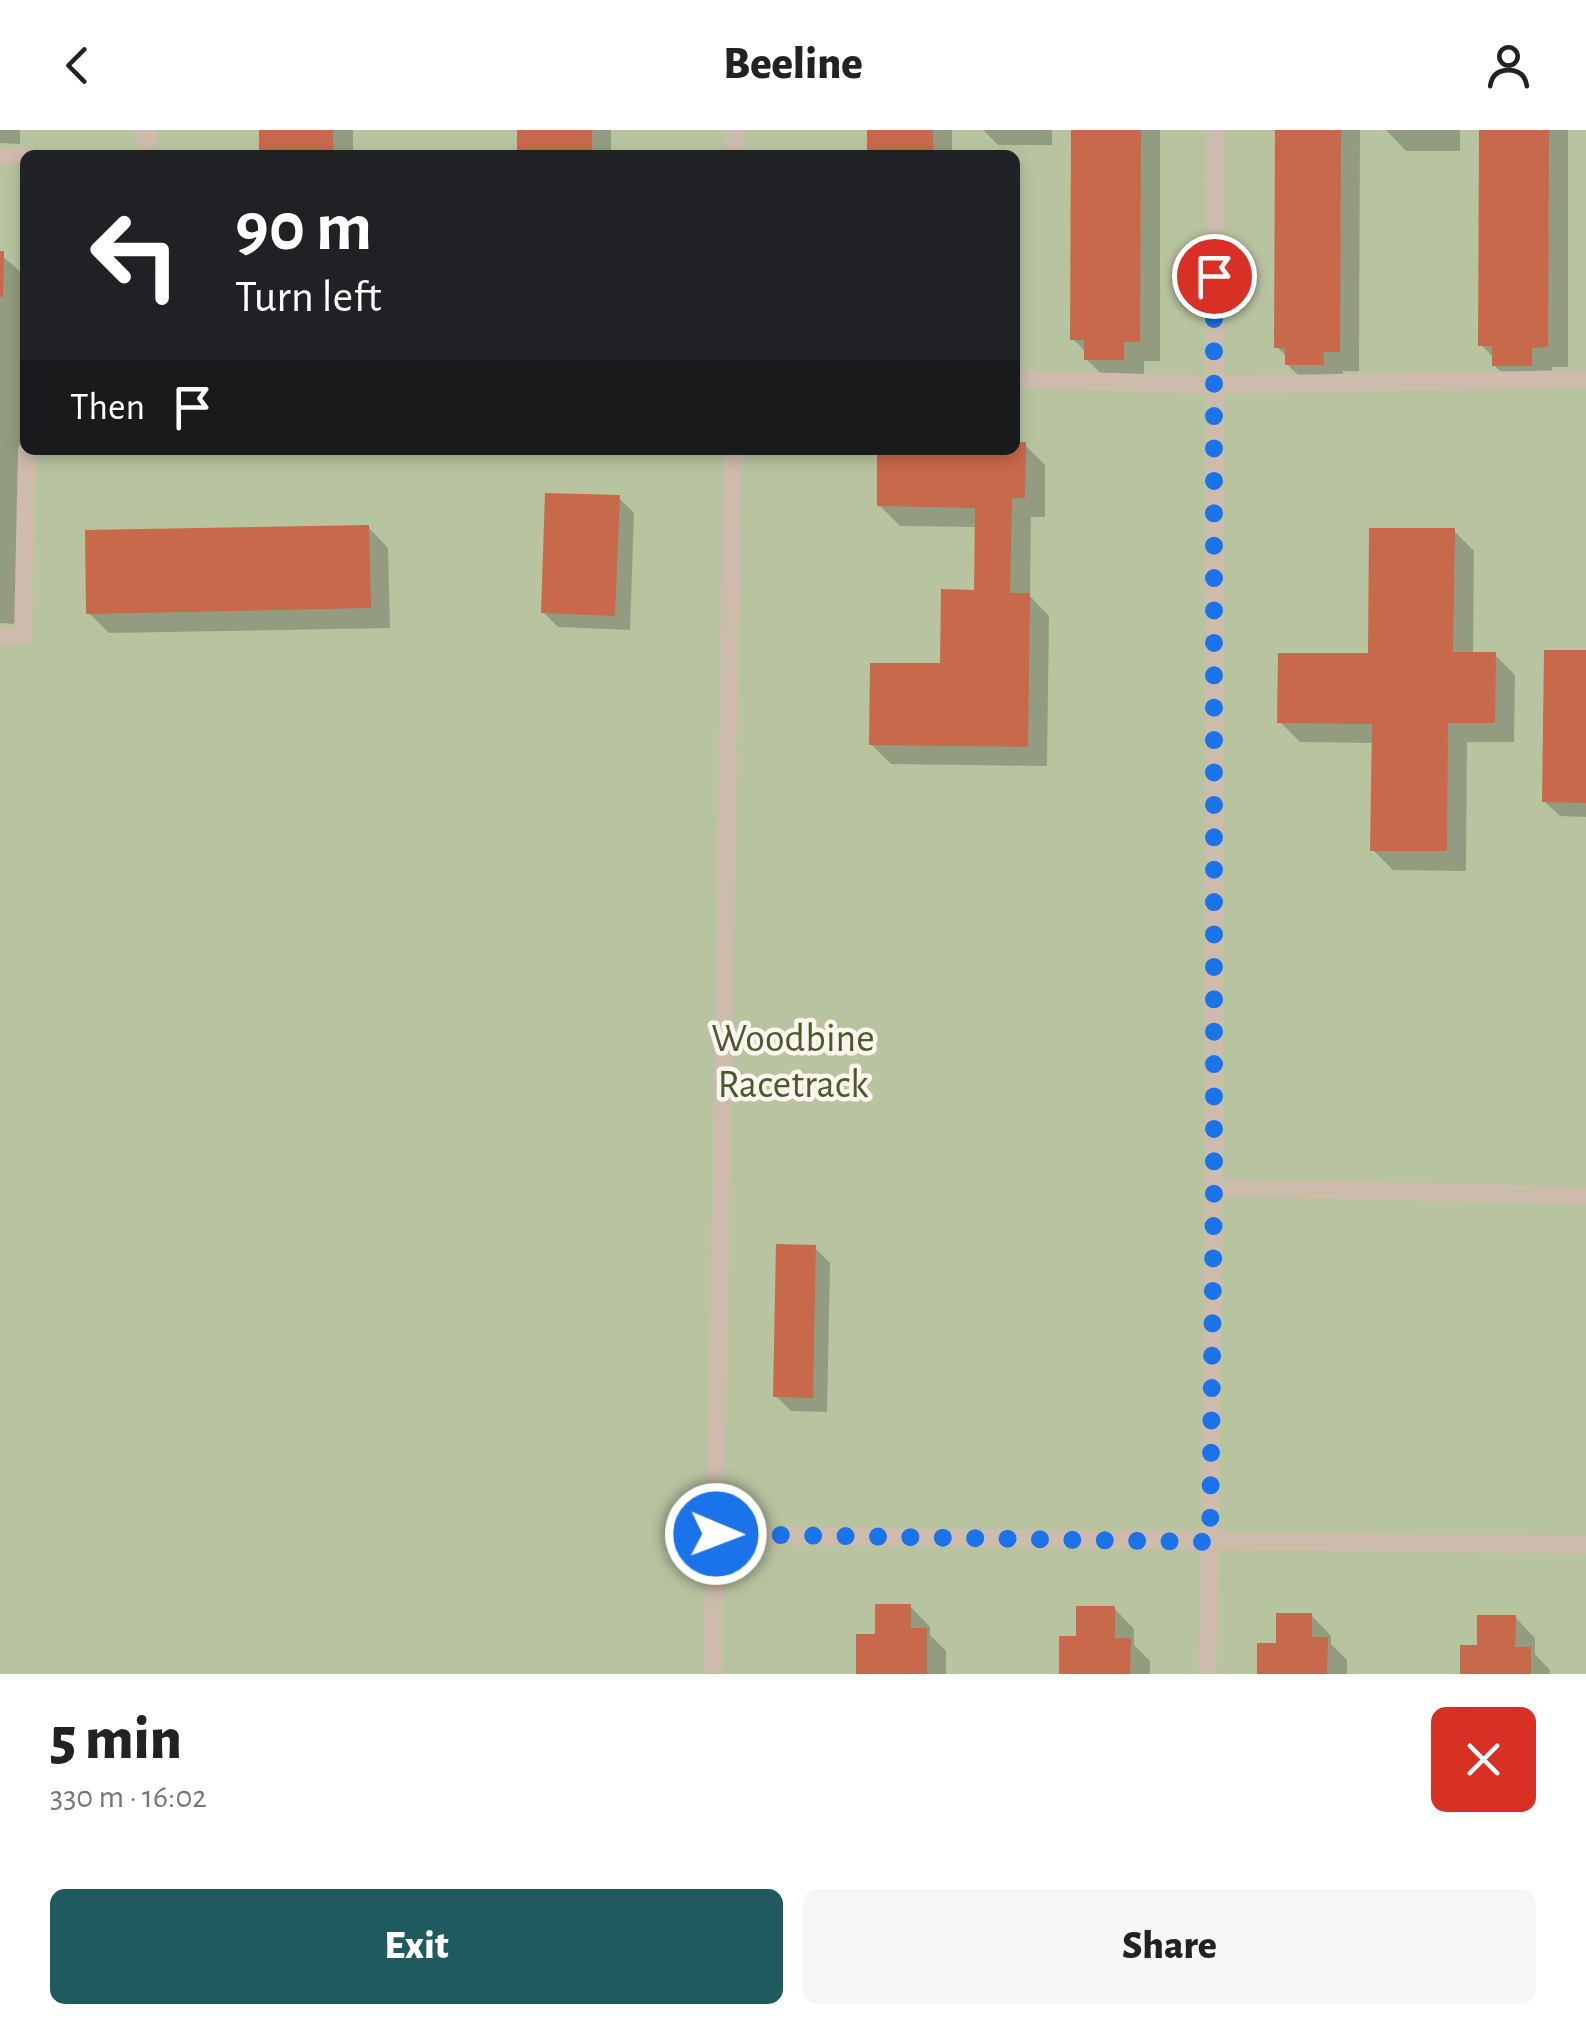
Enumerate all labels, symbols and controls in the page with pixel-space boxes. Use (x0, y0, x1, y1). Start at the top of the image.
icon: back (50, 38, 105, 93)
icon: person (1481, 38, 1536, 93)
text: Beeline (723, 42, 863, 87)
icon: left (70, 190, 200, 320)
text: 90 m (235, 193, 372, 263)
pin (1172, 234, 1257, 319)
icon: arrive (1187, 249, 1242, 304)
text: Turn left (235, 275, 382, 320)
icon: arrive (165, 380, 220, 435)
text: Then (70, 389, 145, 427)
park label: Woodbine Racetrack (711, 1019, 875, 1105)
position arrow (664, 1482, 768, 1586)
button: close (1431, 1707, 1536, 1812)
text: 5 min (50, 1710, 182, 1770)
text: 330 m · 16:02 (50, 1781, 207, 1813)
button: Exit (50, 1889, 783, 2004)
button: Share (803, 1889, 1536, 2004)

